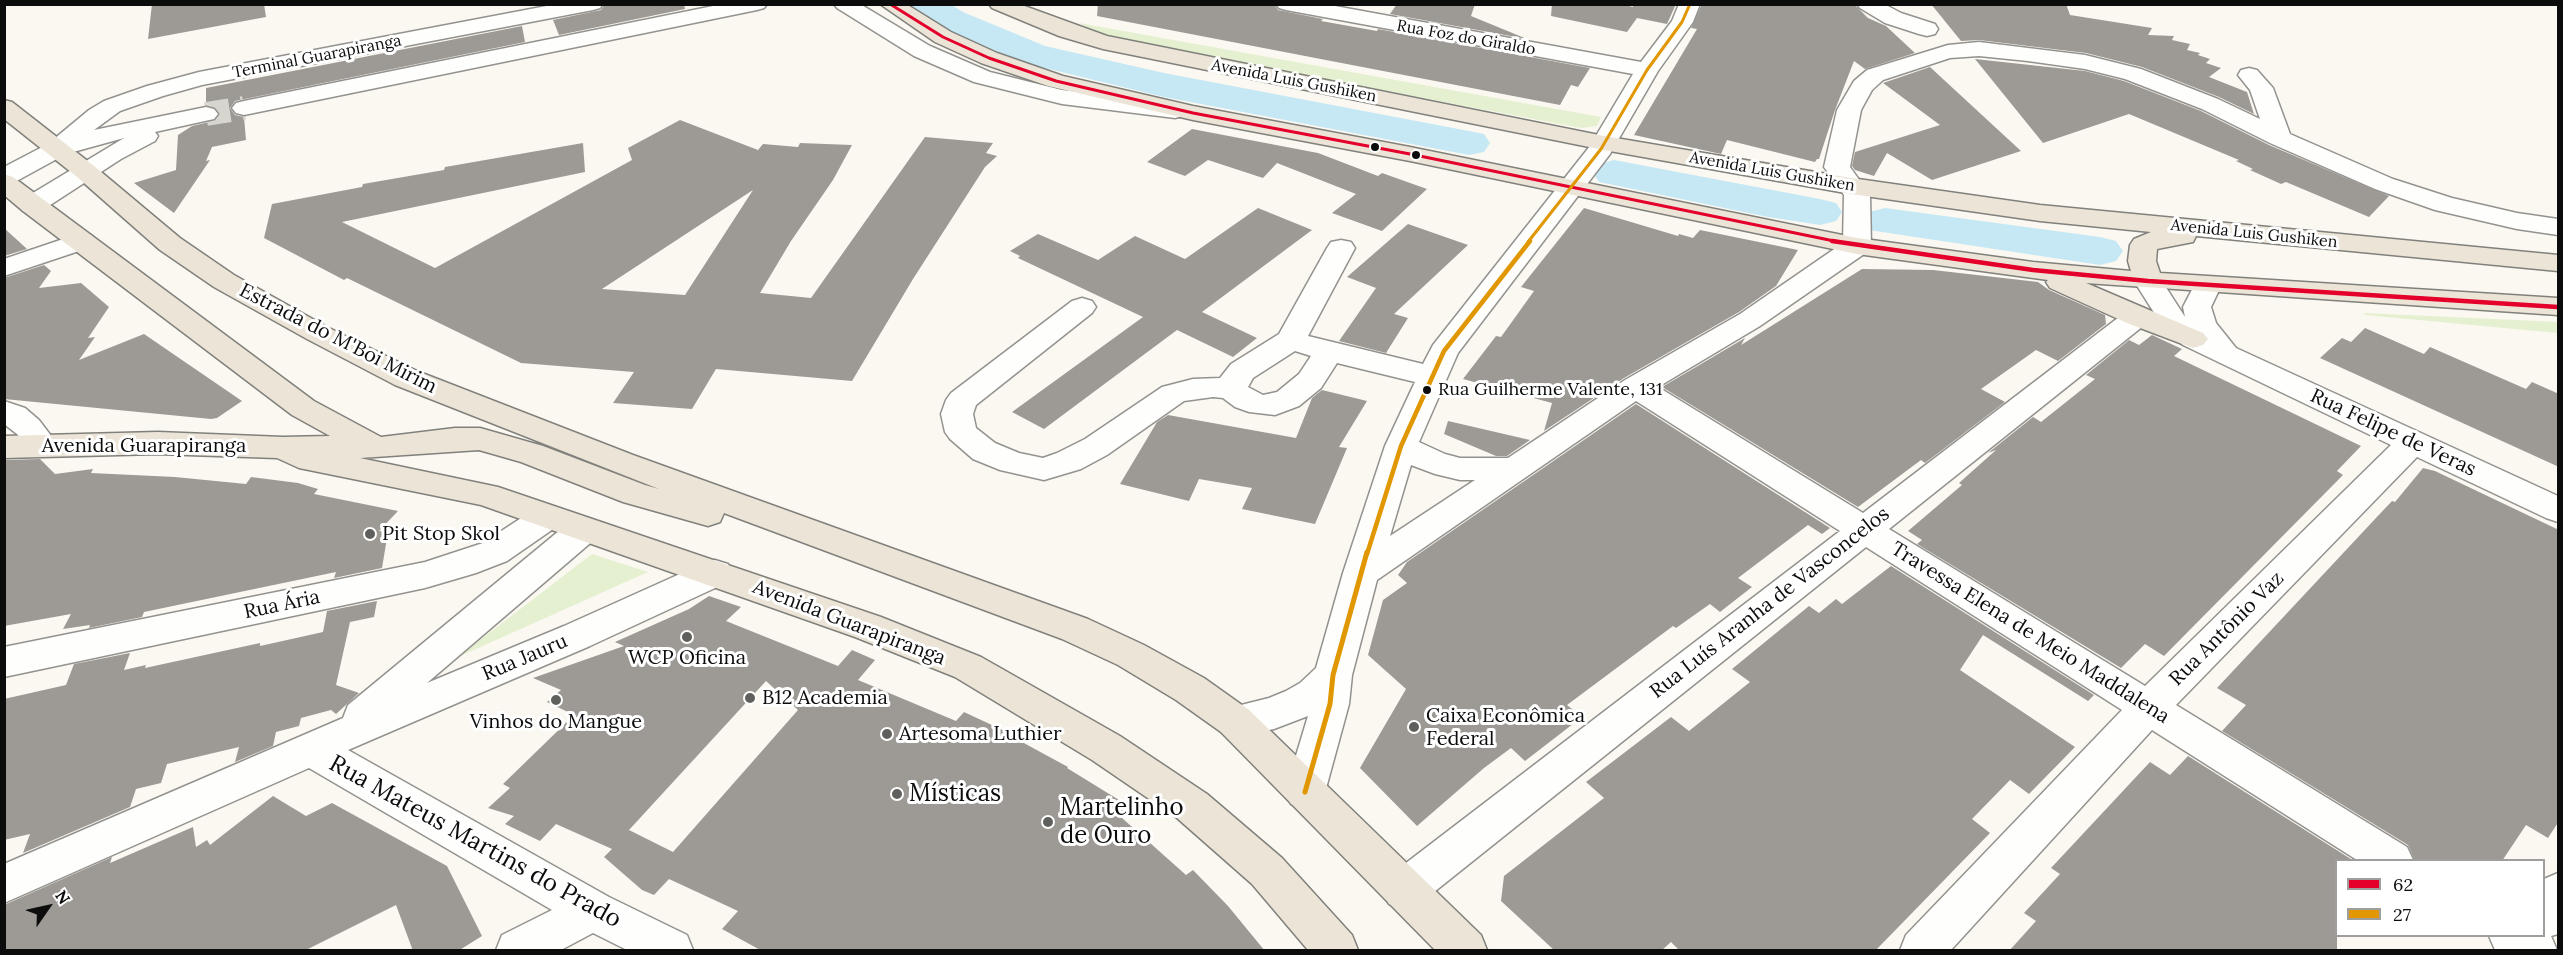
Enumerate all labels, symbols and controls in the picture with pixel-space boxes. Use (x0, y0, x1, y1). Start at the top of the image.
street label: Rua Foz do Giraldo (1395, 16, 1537, 60)
street label: Terminal Guarapiranga (231, 31, 403, 83)
street label: Avenida Luis Gushiken (1210, 56, 1378, 106)
unlabelled marker (1369, 141, 1381, 153)
street label: Avenida Luis Gushiken (1688, 148, 1856, 196)
unlabelled marker (1410, 149, 1422, 161)
street label: Avenida Luis Gushiken (2170, 216, 2338, 252)
street label: Estrada do M'Boi Mirim (235, 279, 441, 399)
place label: Rua Guilherme Valente, 131 (1438, 379, 1663, 401)
marker: Rua Guilherme Valente, 131 (1421, 384, 1433, 396)
street label: Rua Felipe de Veras (2306, 384, 2480, 482)
street label: Avenida Guarapiranga (42, 434, 246, 458)
street label: Rua Luís Aranha de Vasconcelos (1646, 502, 1894, 704)
place label: Pit Stop Skol (382, 522, 500, 546)
marker: Pit Stop Skol (363, 527, 377, 541)
street label: Travessa Elena de Meio Maddalena (1886, 537, 2174, 729)
street label: Rua Antônio Vaz (2165, 567, 2289, 691)
street label: Avenida Guarapiranga (749, 575, 949, 671)
street label: Rua Ária (242, 585, 322, 625)
street label: Rua Jauru (479, 629, 571, 687)
marker: WCP Oficina (680, 630, 694, 644)
place label: WCP Oficina (628, 646, 746, 670)
place label: B12 Academia (762, 686, 888, 710)
marker: B12 Academia (743, 691, 757, 705)
marker: Vinhos do Mangue (549, 693, 563, 707)
place label: Caixa Econômica Federal (1426, 704, 1585, 751)
place label: Vinhos do Mangue (470, 710, 642, 734)
marker: Caixa Econômica Federal (1407, 720, 1421, 734)
place label: Artesoma Luthier (899, 722, 1062, 746)
marker: Artesoma Luthier (880, 727, 894, 741)
street label: Rua Mateus Martins do Prado (324, 749, 626, 935)
place label: Místicas (909, 780, 1001, 808)
marker: Místicas (890, 787, 904, 801)
place label: Martelinho de Ouro (1060, 794, 1184, 850)
marker: Martelinho de Ouro (1041, 815, 1055, 829)
legend (2335, 859, 2545, 937)
text: 62 (2393, 873, 2413, 896)
north arrow (18, 877, 78, 937)
text: N (51, 886, 75, 908)
text: 27 (2393, 903, 2411, 926)

